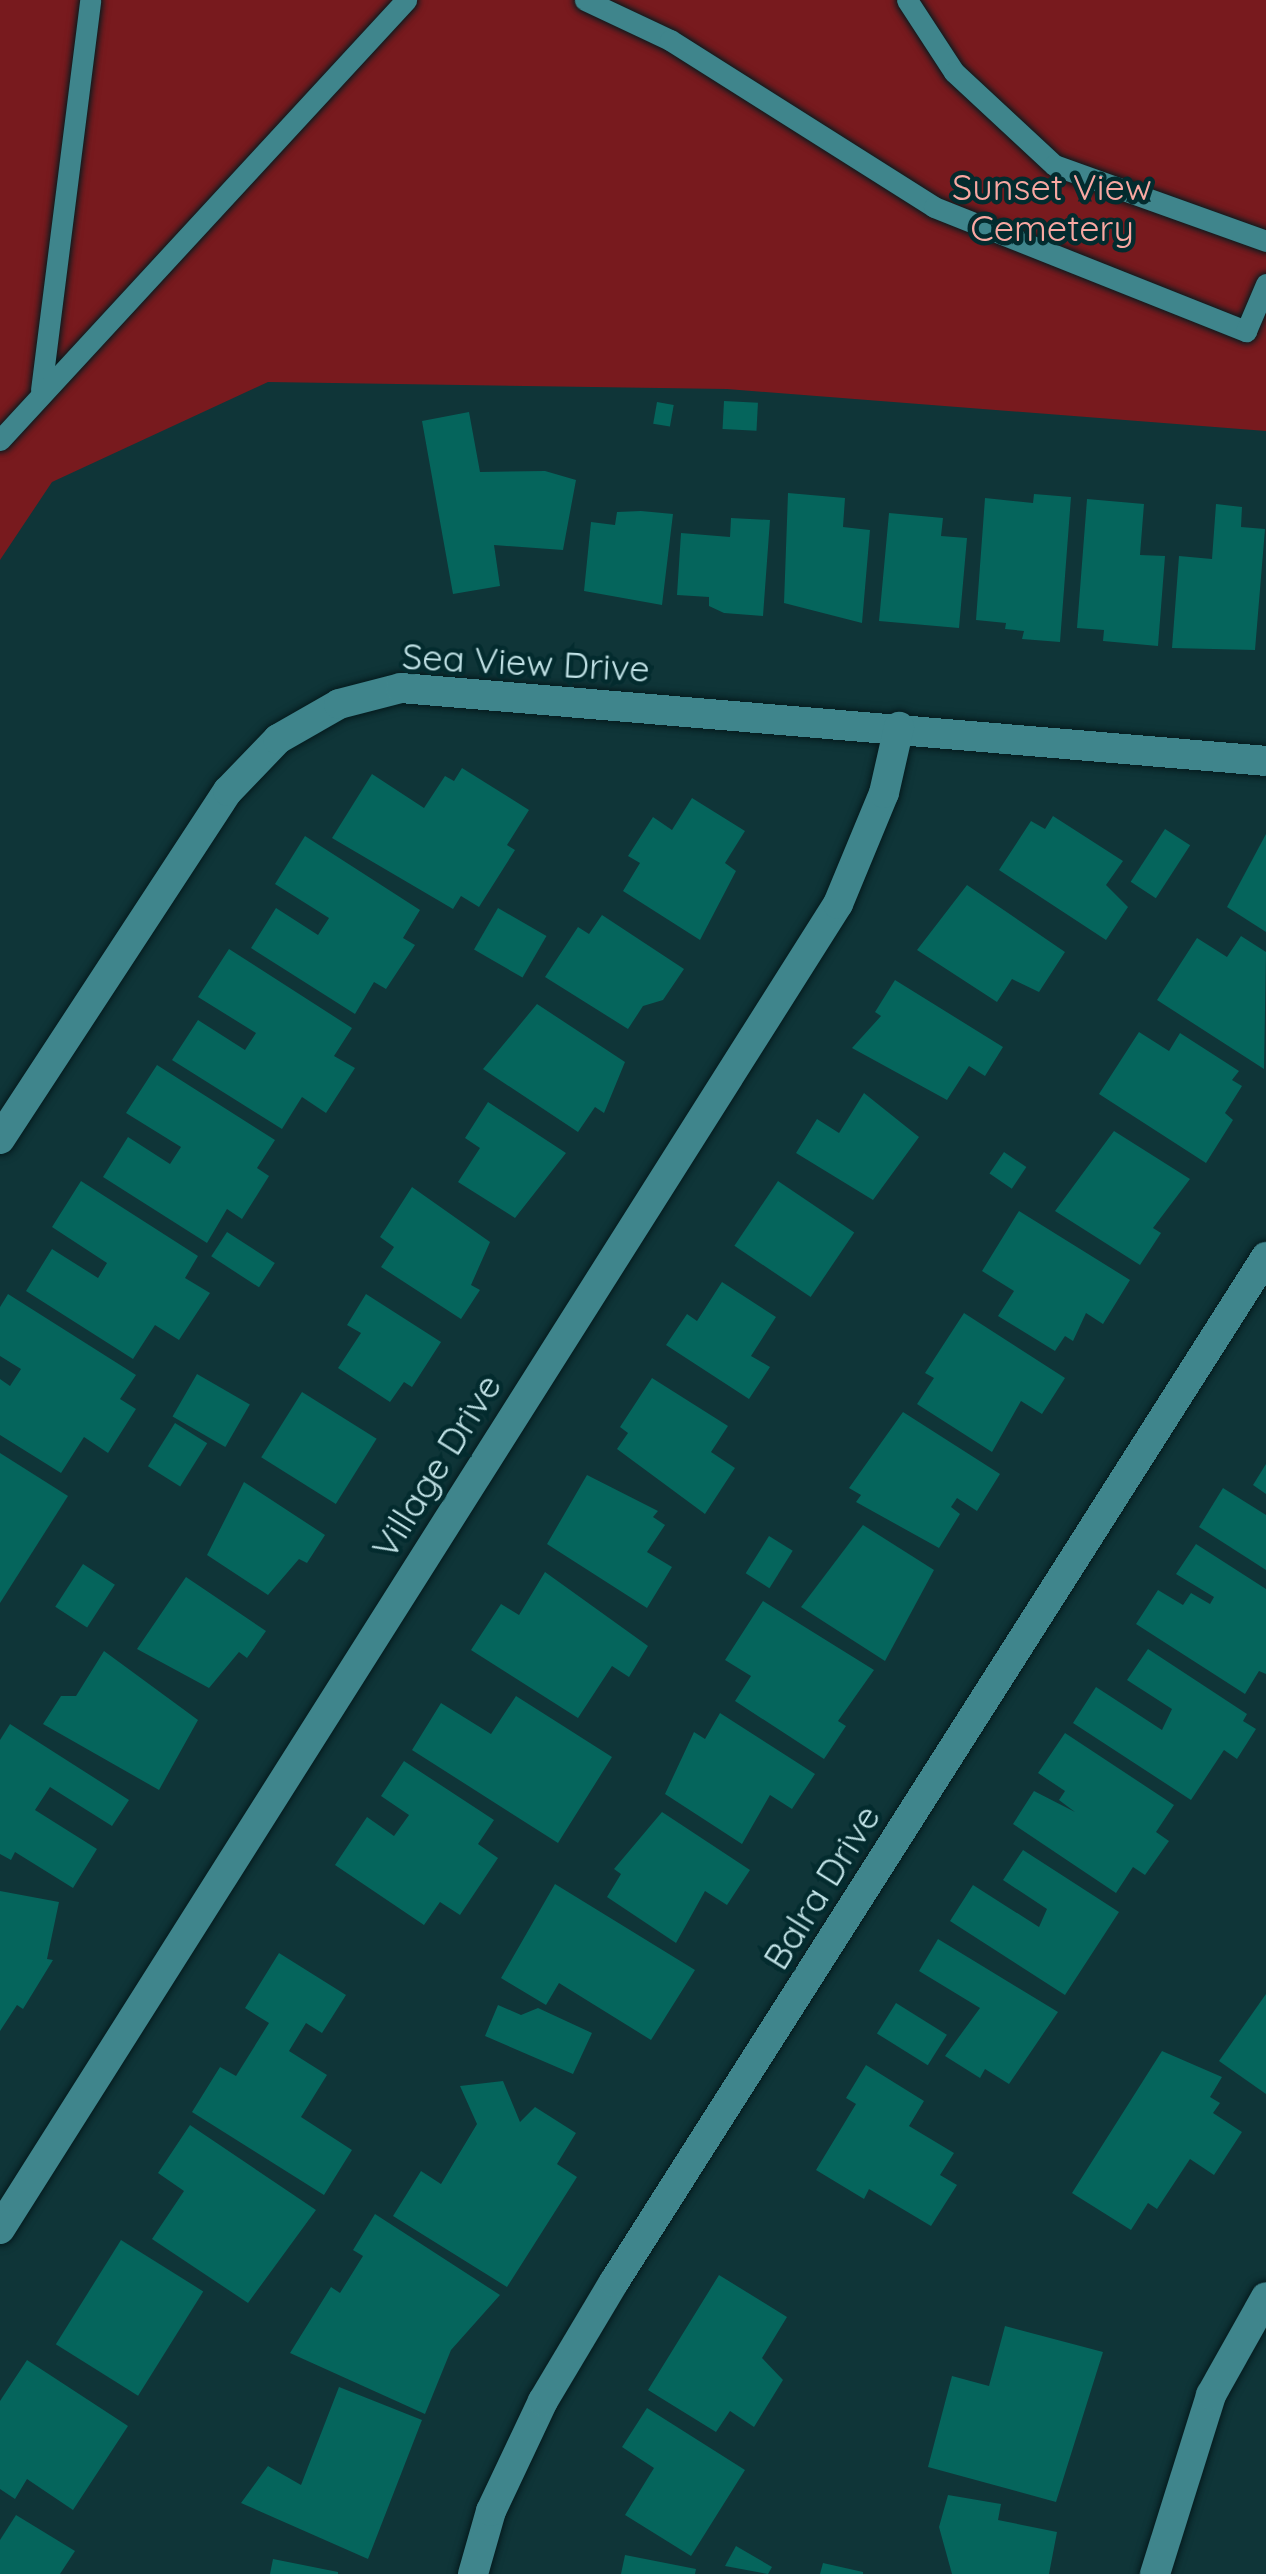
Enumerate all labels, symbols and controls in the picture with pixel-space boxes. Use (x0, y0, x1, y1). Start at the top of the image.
park label: Sunset View Cemetery (952, 164, 1152, 249)
street label: Sea View Drive (401, 634, 651, 690)
street label: Village Drive (362, 1366, 510, 1566)
street label: Balra Drive (754, 1797, 888, 1977)

